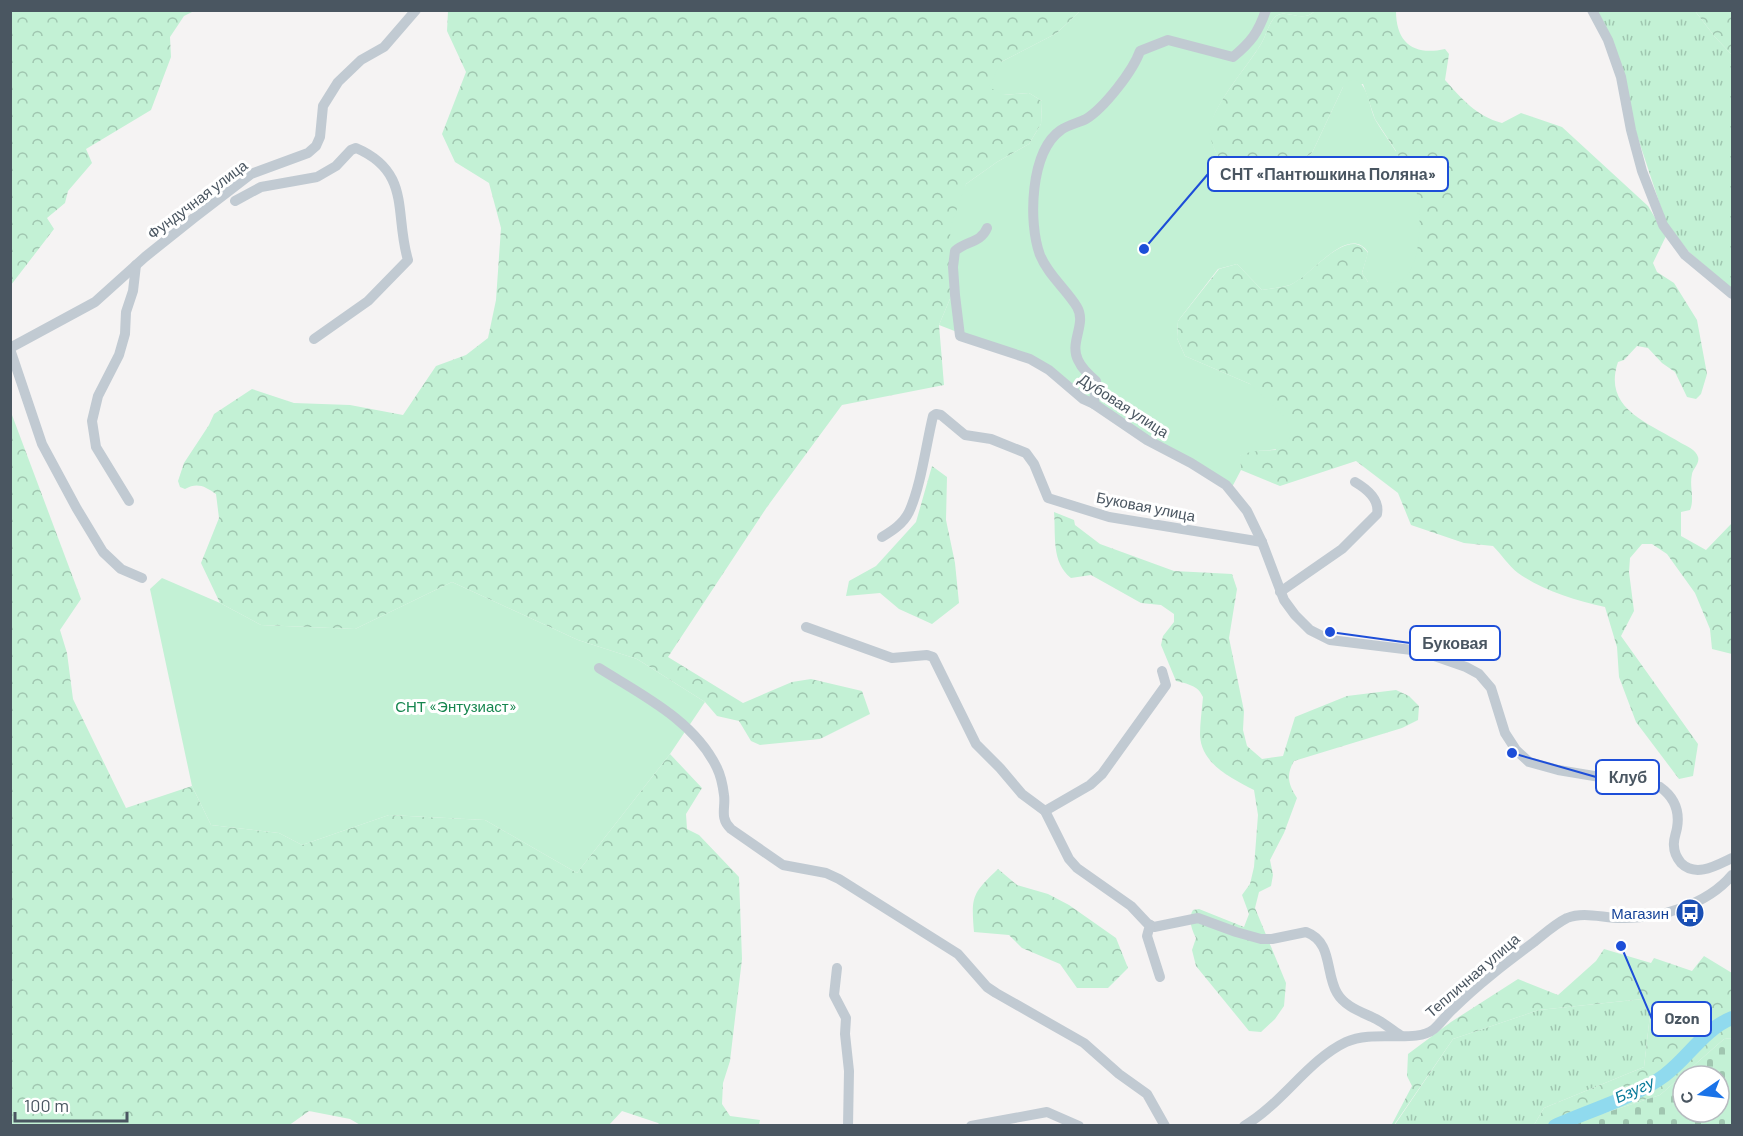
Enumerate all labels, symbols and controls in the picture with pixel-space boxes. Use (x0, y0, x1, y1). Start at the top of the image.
street label: Фундучная улица (144, 155, 251, 242)
callout: СНТ «Пантюшкина Поляна» (1208, 157, 1448, 191)
text: СНТ «Пантюшкина Поляна» (1220, 164, 1436, 183)
street label: Дубовая улица (1076, 369, 1173, 441)
street label: Буковая улица (1095, 488, 1198, 525)
callout: Буковая (1410, 626, 1500, 660)
text: Буковая (1422, 633, 1488, 652)
park label: СНТ «Энтузиаст» (395, 697, 517, 715)
callout: Клуб (1596, 760, 1659, 794)
text: Клуб (1609, 767, 1647, 786)
bus stop icon: Магазин (1674, 897, 1706, 929)
place label: Магазин (1611, 904, 1669, 922)
street label: Тепличная улица (1421, 929, 1523, 1021)
callout: Ozon (1652, 1002, 1711, 1036)
text: Ozon (1665, 1008, 1699, 1027)
north arrow (1671, 1064, 1731, 1124)
water label: Бзугу (1611, 1071, 1658, 1106)
scale bar (15, 1085, 128, 1123)
text: С (1675, 1089, 1697, 1106)
text: 100 m (24, 1094, 69, 1116)

